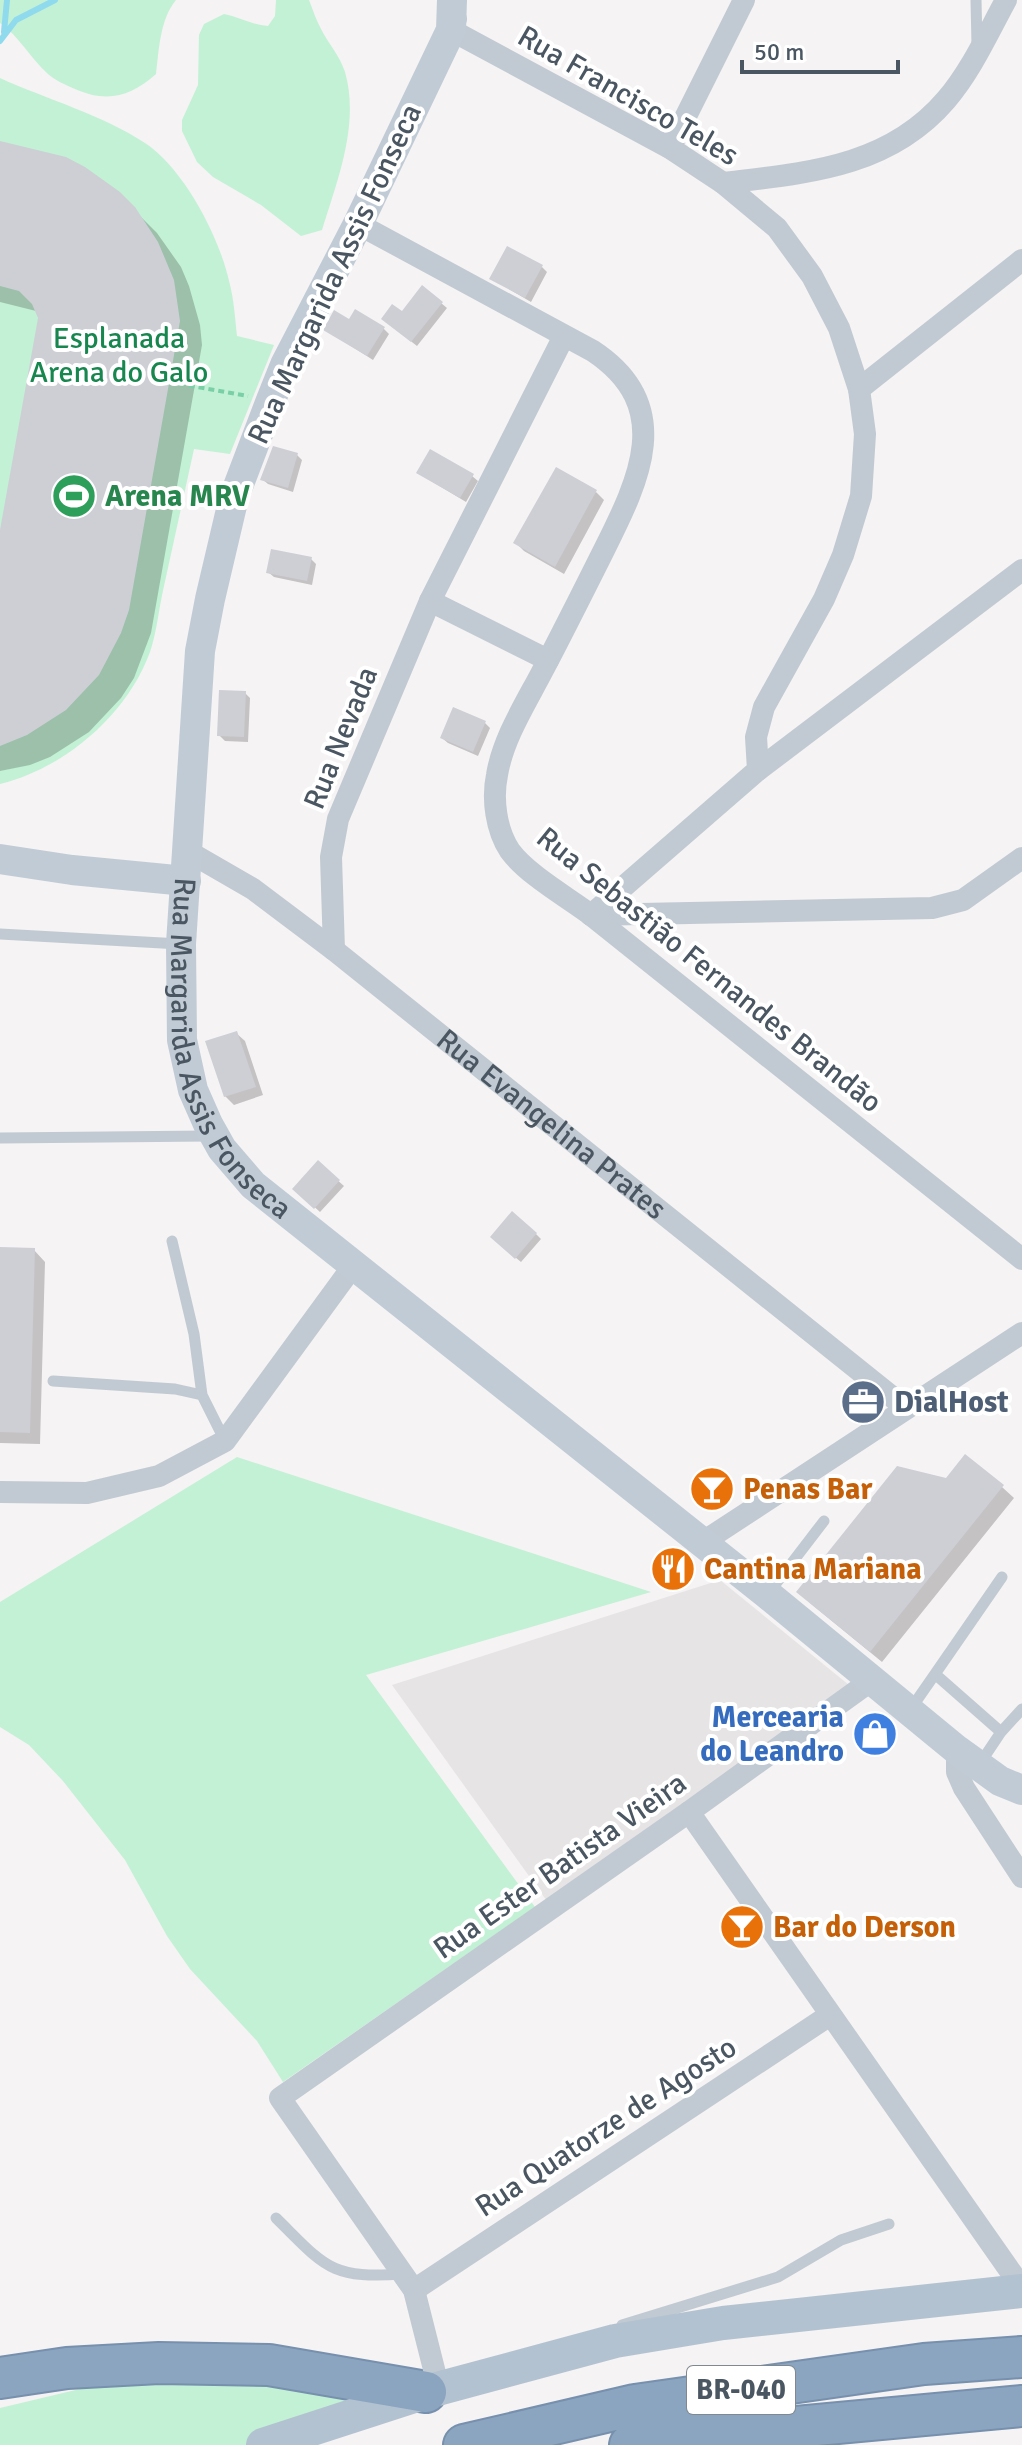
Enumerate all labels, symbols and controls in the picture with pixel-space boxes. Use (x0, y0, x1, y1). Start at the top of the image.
street label: Rua Francisco Teles (511, 18, 745, 174)
scale bar (742, 24, 898, 74)
text: 50 m (754, 37, 804, 67)
street label: Rua Margarida Assis Fonseca (240, 98, 430, 450)
park label: Esplanada Arena do Galo (30, 320, 208, 391)
sports icon: Arena MRV (50, 472, 98, 520)
place label: Arena MRV (105, 478, 250, 515)
street label: Rua Nevada (296, 661, 386, 815)
street label: Rua Sebastião Fernandes Brandão (529, 819, 889, 1121)
street label: Rua Margarida Assis Fonseca (162, 877, 299, 1227)
street label: Rua Evangelina Prates (429, 1021, 674, 1227)
office icon: DialHost (839, 1378, 887, 1426)
place label: DialHost (894, 1384, 1009, 1421)
bar icon: Penas Bar (688, 1465, 736, 1513)
place label: Penas Bar (743, 1471, 872, 1508)
restaurant icon: Cantina Mariana (649, 1545, 697, 1593)
place label: Cantina Mariana (704, 1551, 922, 1588)
place label: Mercearia do Leandro (700, 1699, 844, 1770)
shop icon: Mercearia do Leandro (851, 1710, 899, 1758)
street label: Rua Ester Batista Vieira (426, 1765, 694, 1967)
bar icon: Bar do Derson (718, 1903, 766, 1951)
place label: Bar do Derson (773, 1909, 956, 1946)
street label: Rua Quatorze de Agosto (468, 2029, 744, 2225)
road number: BR-040 (687, 2366, 795, 2414)

